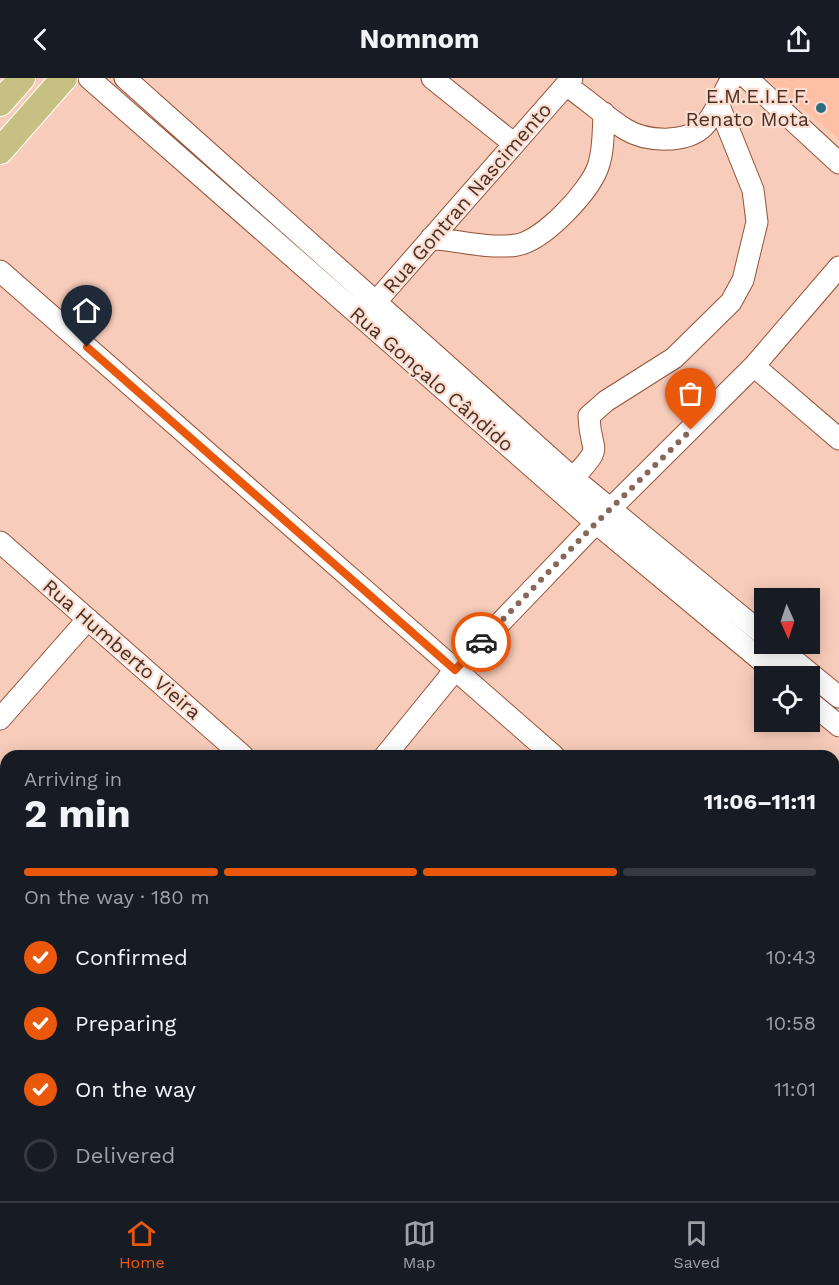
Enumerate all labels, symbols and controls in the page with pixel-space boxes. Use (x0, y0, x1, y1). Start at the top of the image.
icon: back (24, 23, 57, 56)
text: Nomnom (360, 23, 479, 55)
icon: share (782, 23, 815, 56)
place label: E.M.E.I.E.F. Renato Mota (686, 84, 809, 131)
street label: Rua Gontran Nascimento (378, 98, 556, 298)
marker: E.M.E.I.E.F. Renato Mota (814, 101, 828, 115)
pin (61, 285, 112, 347)
icon: home (70, 294, 103, 327)
street label: Rua Gonçalo Cândido (345, 301, 519, 457)
pin (665, 368, 716, 430)
icon: bag (674, 377, 707, 410)
street label: Rua Humberto Vieira (38, 574, 206, 724)
north arrow (754, 588, 820, 654)
map controls (754, 588, 820, 732)
courier (451, 612, 511, 672)
icon: car (465, 626, 498, 659)
button: locate (754, 666, 820, 732)
text: Arriving in (24, 767, 122, 791)
text: 11:06–11:11 (704, 789, 816, 814)
text: 2 min (24, 791, 131, 836)
text: On the way · 180 m (24, 885, 210, 909)
icon: check (24, 941, 57, 974)
text: Confirmed (75, 945, 188, 970)
text: 10:43 (766, 945, 816, 969)
icon: check (24, 1007, 57, 1040)
text: Preparing (75, 1011, 176, 1036)
text: 10:58 (766, 1011, 816, 1035)
icon: check (24, 1073, 57, 1106)
text: On the way (75, 1077, 196, 1102)
text: 11:01 (774, 1077, 816, 1101)
text: Delivered (75, 1143, 175, 1168)
tab: Home (119, 1217, 165, 1272)
tab: Map (403, 1217, 436, 1272)
tab: Saved (674, 1217, 720, 1272)

